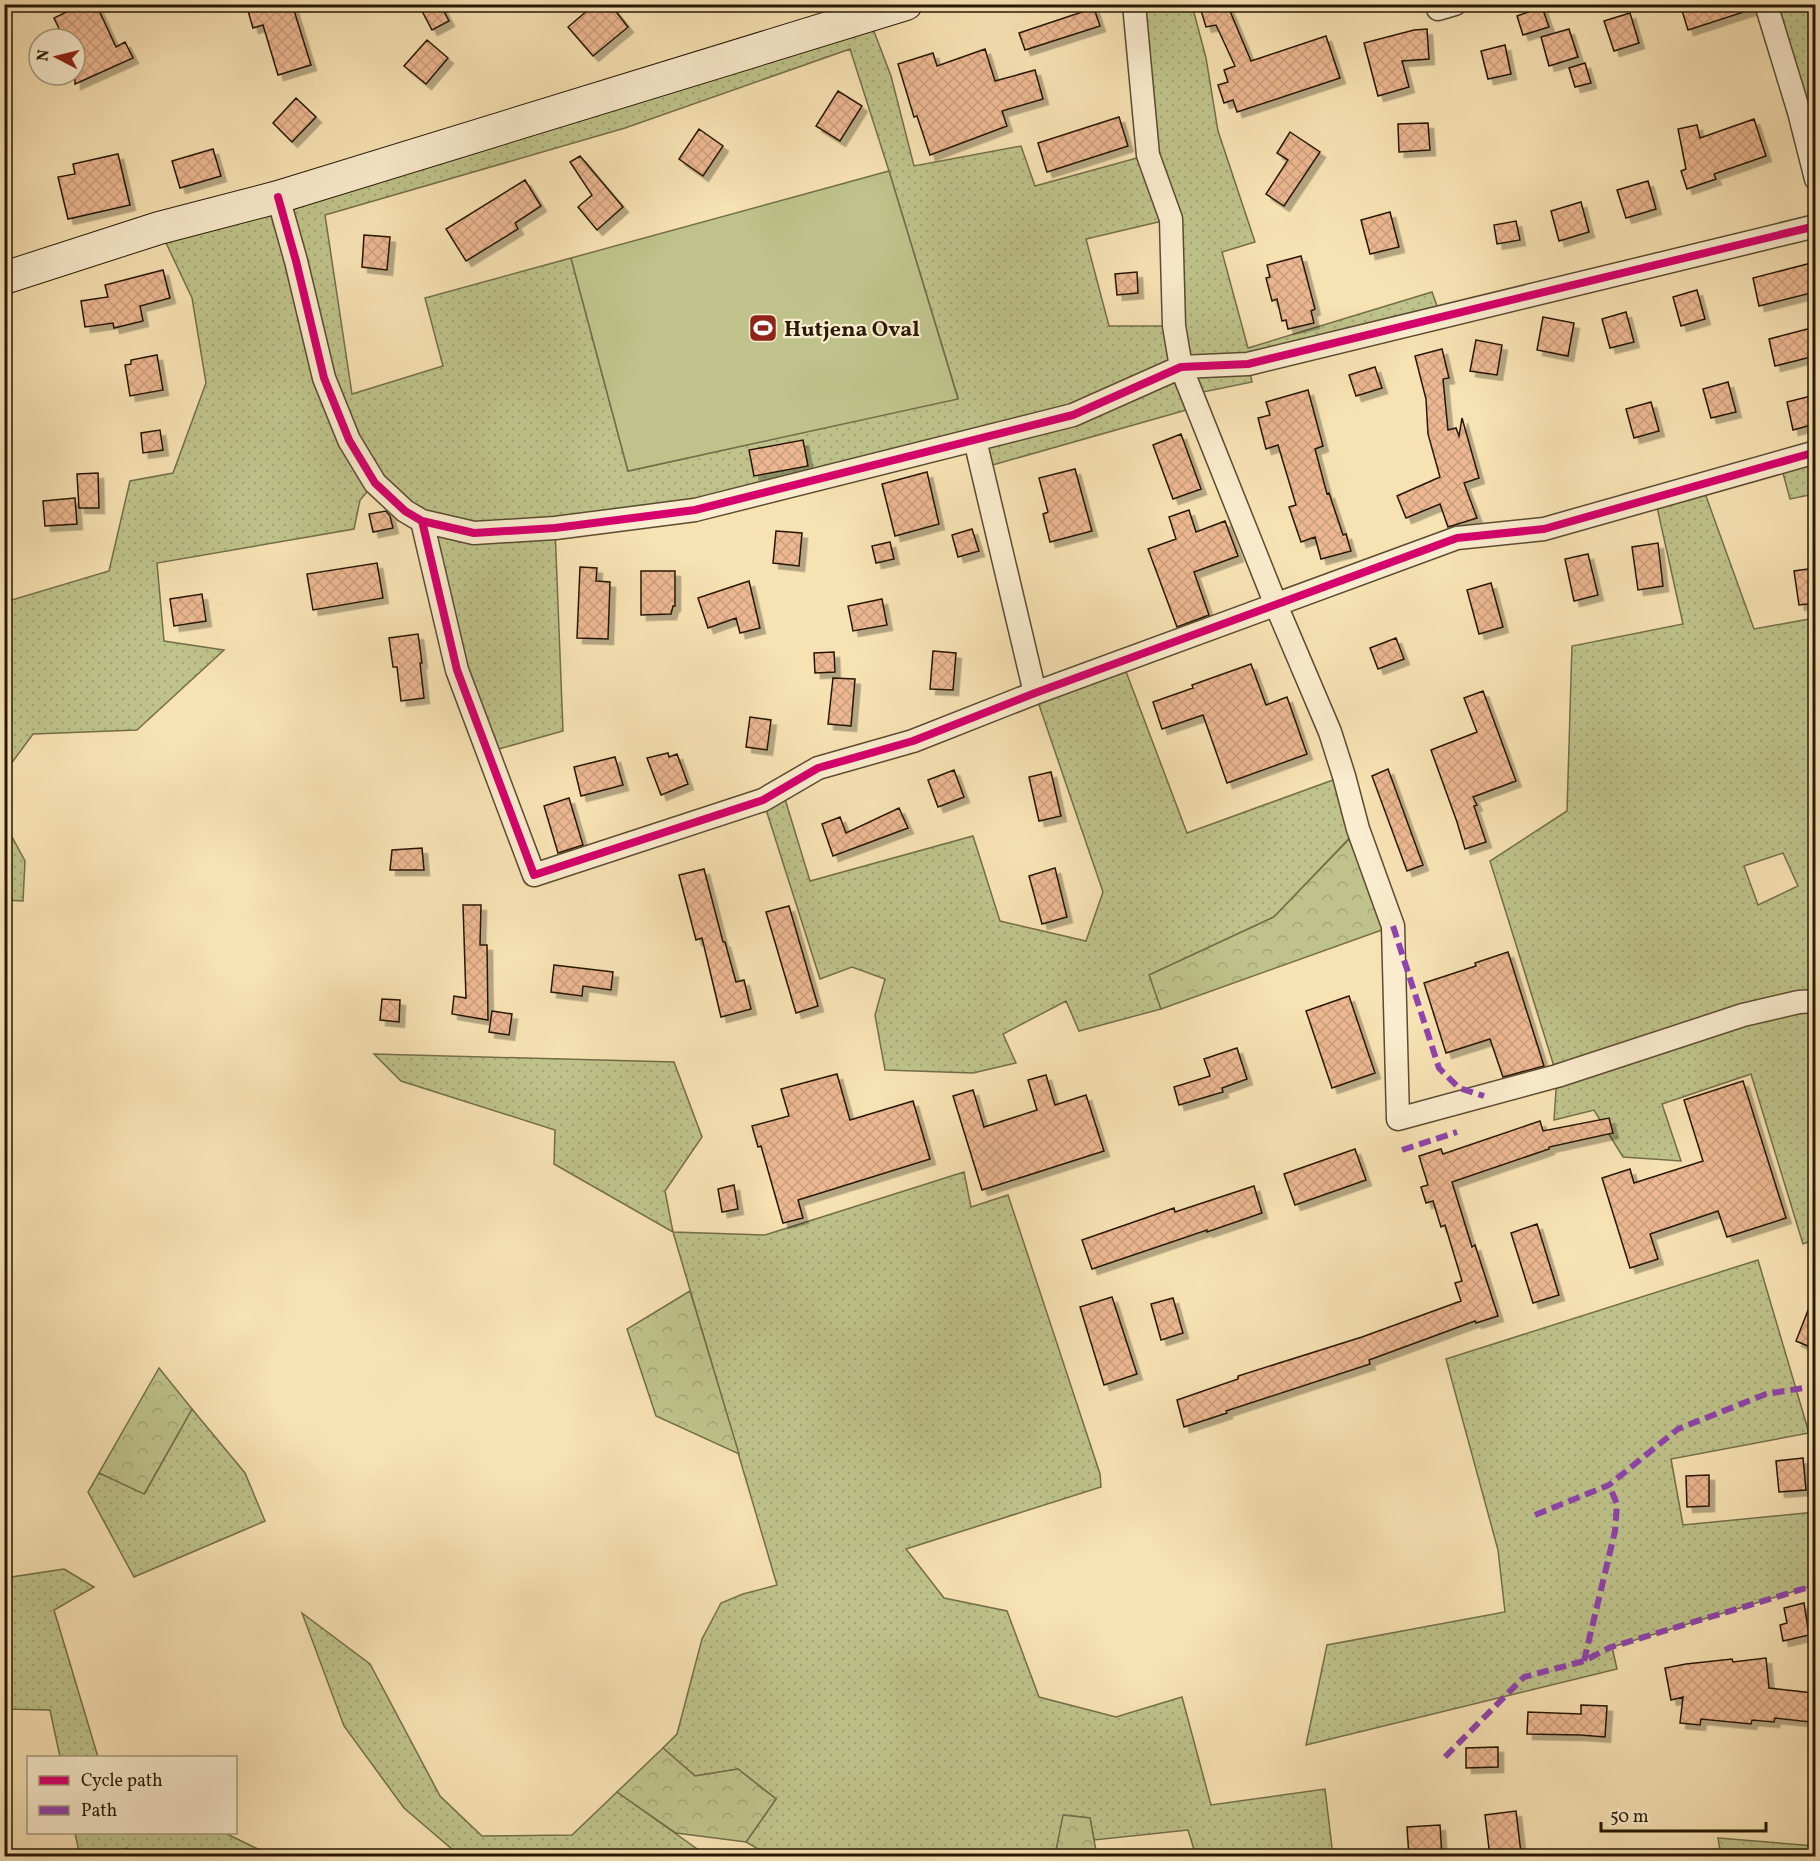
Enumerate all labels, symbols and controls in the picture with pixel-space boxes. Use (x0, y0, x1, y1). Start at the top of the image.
north arrow (27, 27, 87, 87)
text: N (32, 48, 56, 63)
sports icon: Hutjena Oval (747, 312, 779, 344)
place label: Hutjena Oval (784, 315, 920, 346)
legend (27, 1756, 237, 1834)
text: Cycle path (81, 1769, 163, 1794)
scale bar (1601, 1795, 1766, 1833)
text: Path (81, 1799, 117, 1824)
text: 50 m (1610, 1805, 1649, 1830)

